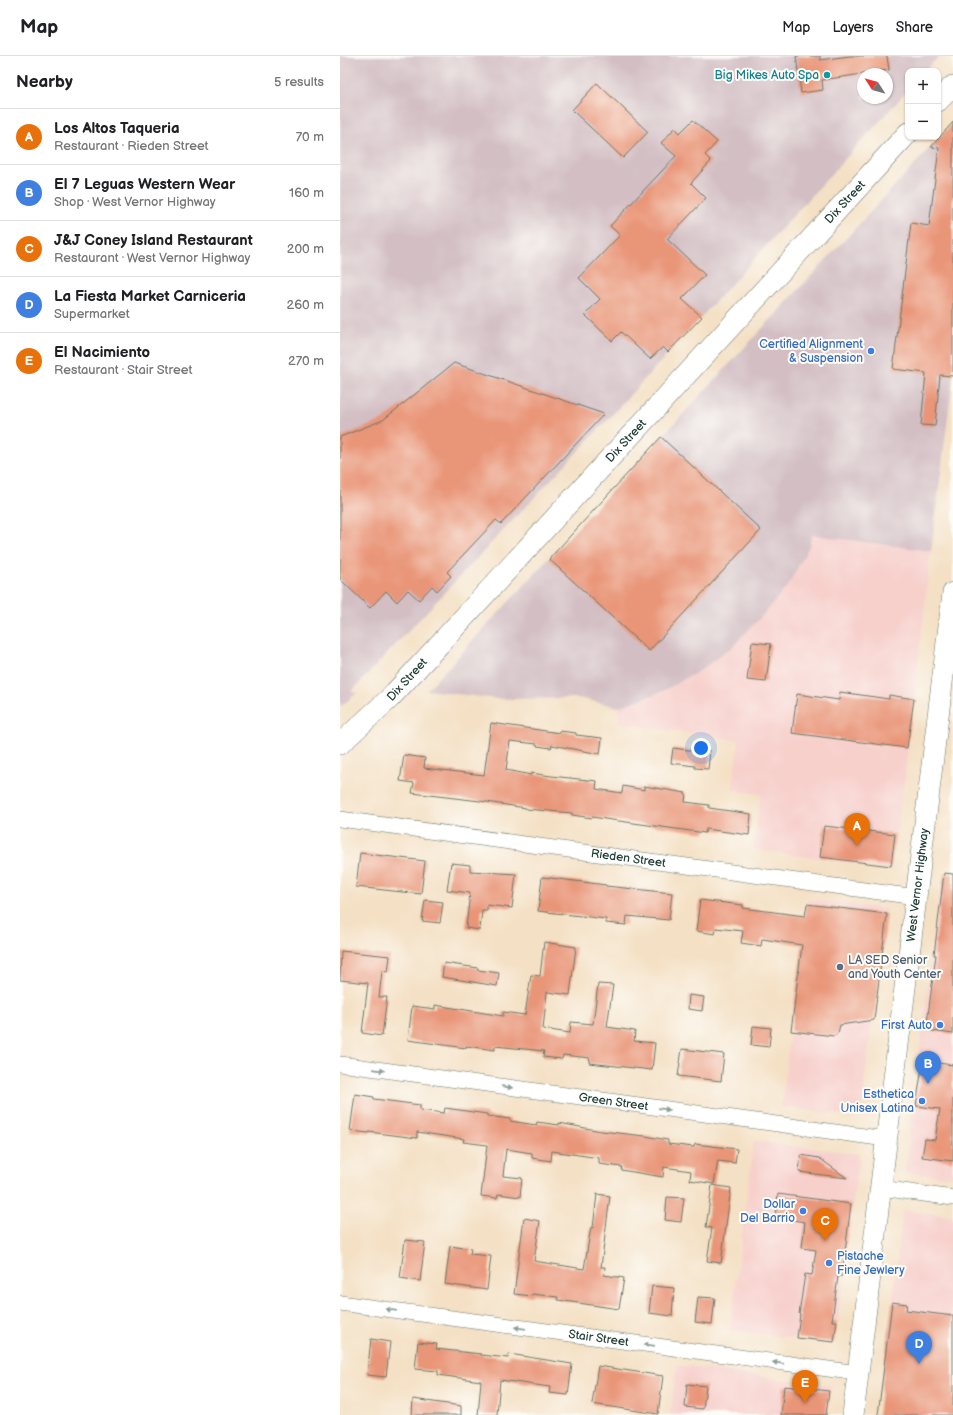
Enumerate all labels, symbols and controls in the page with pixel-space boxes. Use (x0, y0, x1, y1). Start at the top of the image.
text: Map (20, 16, 58, 39)
text: Map (782, 19, 810, 36)
text: Layers (832, 19, 874, 36)
text: Share (896, 19, 933, 36)
place label: Big Mikes Auto Spa (715, 68, 819, 83)
north arrow (857, 68, 893, 104)
map controls (905, 68, 941, 140)
button: + (905, 68, 941, 104)
marker: Big Mikes Auto Spa (822, 70, 832, 80)
text: Nearby (16, 72, 73, 92)
text: 5 results (274, 74, 324, 90)
button: − (905, 104, 941, 140)
text: Los Altos Taqueria (54, 119, 180, 138)
text: A (25, 129, 33, 145)
text: 70 m (296, 129, 324, 145)
text: Restaurant · Rieden Street (54, 138, 209, 154)
text: El 7 Leguas Western Wear (54, 175, 235, 194)
street label: Dix Street (822, 177, 869, 227)
text: B (24, 185, 34, 201)
text: 160 m (289, 185, 324, 201)
text: Shop · West Vernor Highway (54, 194, 216, 210)
text: J&J Coney Island Restaurant (54, 231, 253, 250)
text: C (24, 241, 34, 257)
text: 200 m (287, 241, 324, 257)
text: Restaurant · West Vernor Highway (54, 250, 250, 266)
text: La Fiesta Market Carniceria (54, 287, 246, 306)
text: D (24, 297, 34, 313)
text: 260 m (286, 297, 324, 313)
text: Supermarket (54, 306, 130, 322)
place label: Certified Alignment & Suspension (759, 337, 863, 366)
text: El Nacimiento (54, 343, 150, 362)
marker: Certified Alignment & Suspension (866, 346, 876, 356)
text: E (25, 353, 33, 369)
text: 270 m (288, 353, 324, 369)
text: Restaurant · Stair Street (54, 362, 192, 378)
street label: Dix Street (603, 416, 650, 466)
street label: Dix Street (384, 655, 431, 705)
your location (691, 738, 711, 758)
pin: A (844, 813, 870, 846)
street label: West Vernor Highway (904, 827, 932, 943)
street label: Rieden Street (590, 846, 667, 871)
place label: LA SED Senior and Youth Center (848, 953, 942, 982)
marker: LA SED Senior and Youth Center (835, 962, 845, 972)
place label: First Auto (881, 1018, 932, 1033)
marker: First Auto (935, 1020, 945, 1030)
pin: B (915, 1051, 941, 1084)
one-way arrow (373, 1067, 385, 1073)
one-way arrow (501, 1084, 513, 1090)
place label: Esthetica Unisex Latina (840, 1087, 914, 1116)
street label: Green Street (578, 1090, 649, 1114)
marker: Esthetica Unisex Latina (917, 1096, 927, 1106)
one-way arrow (658, 1106, 670, 1112)
place label: Dollar Del Barrio (740, 1197, 796, 1226)
marker: Dollar Del Barrio (798, 1206, 808, 1216)
pin: C (812, 1208, 838, 1241)
place label: Pistache Fine Jewlery (837, 1249, 905, 1278)
marker: Pistache Fine Jewlery (824, 1258, 834, 1268)
one-way arrow (385, 1307, 397, 1313)
one-way arrow (514, 1325, 526, 1331)
street label: Stair Street (568, 1327, 630, 1350)
pin: D (906, 1331, 932, 1364)
one-way arrow (643, 1342, 655, 1348)
one-way arrow (772, 1359, 784, 1366)
pin: E (792, 1370, 818, 1403)

